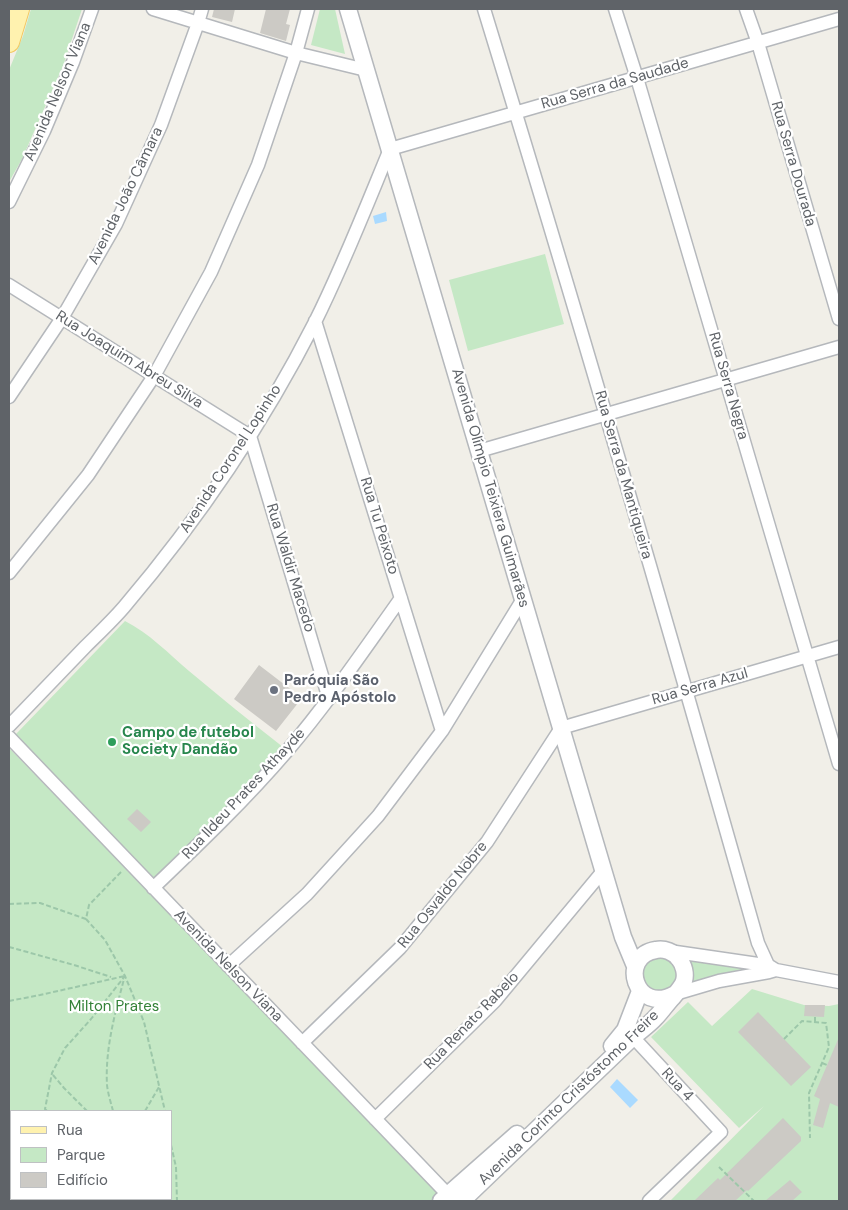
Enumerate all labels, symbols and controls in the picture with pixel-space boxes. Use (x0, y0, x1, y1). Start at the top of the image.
street label: Avenida Nelson Viana (21, 20, 95, 164)
street label: Rua Serra da Saudade (539, 54, 691, 114)
street label: Rua Serra Dourada (767, 99, 819, 229)
street label: Avenida João Câmara (85, 124, 167, 268)
street label: Rua Joaquim Abreu Silva (52, 307, 206, 413)
street label: Rua Serra Negra (704, 330, 752, 442)
street label: Avenida Olímpio Teixiera Guimarães (447, 366, 533, 610)
street label: Avenida Coronel Lopinho (176, 382, 286, 536)
street label: Rua Serra da Mantiqueira (590, 389, 656, 561)
street label: Rua Tu Peixoto (356, 475, 402, 577)
street label: Rua Waldir Macedo (262, 501, 318, 635)
street label: Rua Serra Azul (650, 665, 750, 709)
place label: Paróquia São Pedro Apóstolo (284, 672, 396, 707)
marker: Paróquia São Pedro Apóstolo (268, 684, 280, 696)
place label: Campo de futebol Society Dandão (122, 724, 254, 759)
street label: Rua Ildeu Prates Athayde (179, 725, 309, 863)
marker: Campo de futebol Society Dandão (106, 736, 118, 748)
street label: Rua Osvaldo Nobre (394, 838, 492, 952)
street label: Avenida Nelson Viana (170, 906, 286, 1026)
street label: Rua Renato Rabelo (421, 968, 523, 1074)
park label: Milton Prates (69, 998, 159, 1016)
street label: Avenida Corinto Cristóstomo Freire (475, 1007, 663, 1189)
street label: Rua 4 (657, 1065, 697, 1105)
legend (10, 1110, 172, 1200)
text: Rua (57, 1120, 83, 1140)
text: Parque (57, 1145, 105, 1165)
text: Edifício (57, 1170, 108, 1190)

